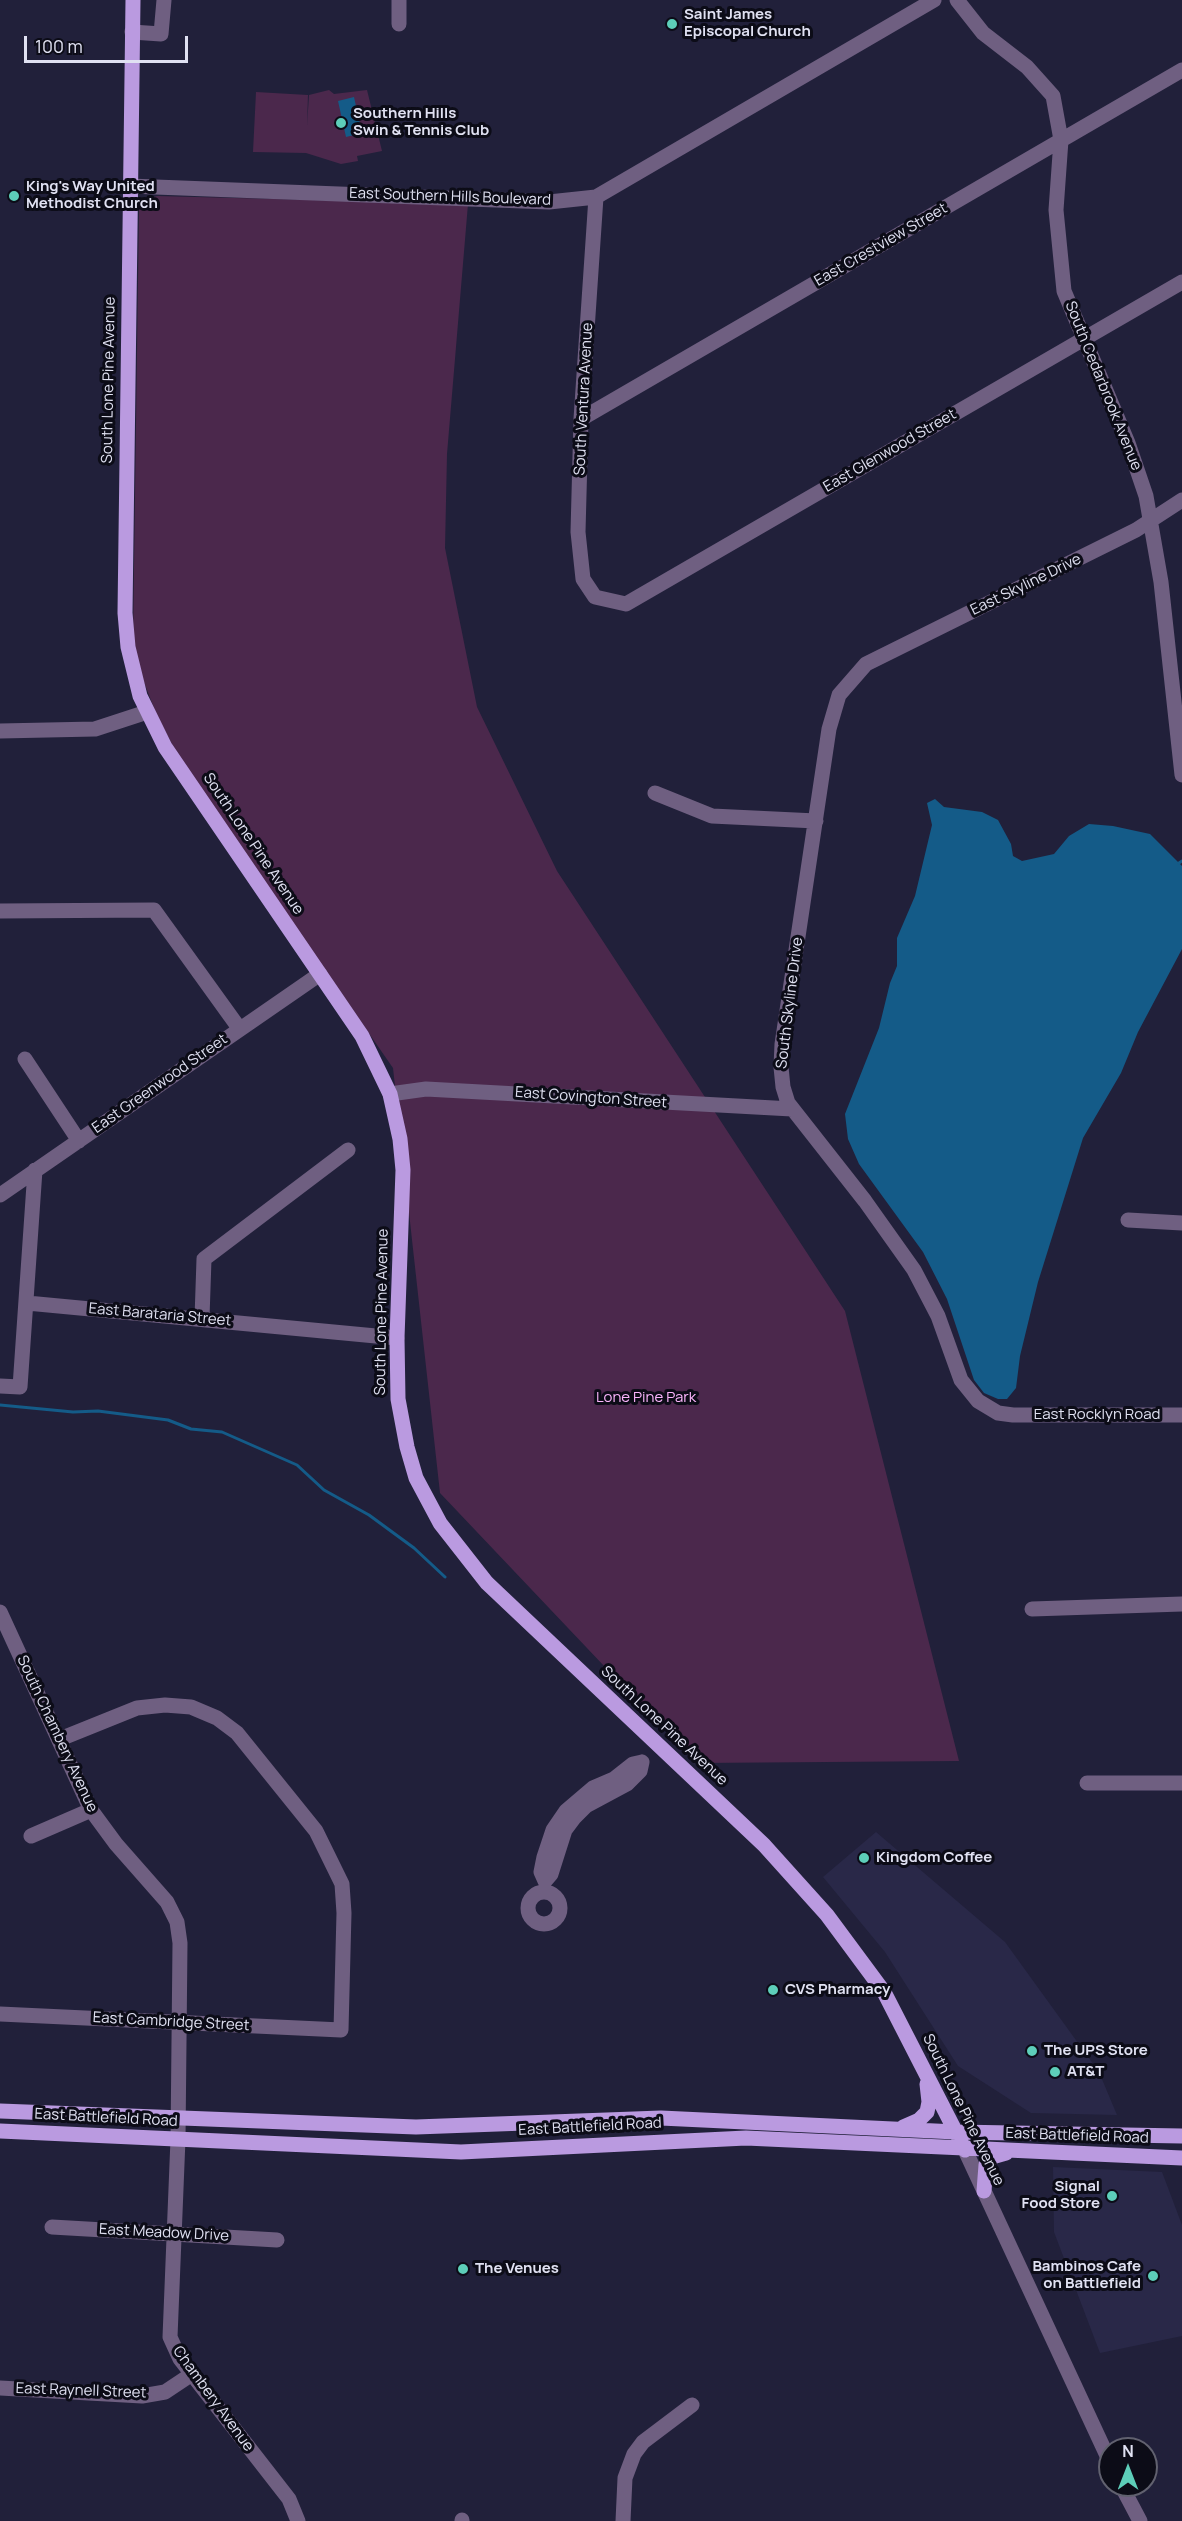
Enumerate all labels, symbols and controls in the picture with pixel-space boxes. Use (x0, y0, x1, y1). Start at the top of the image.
place label: Saint James Episcopal Church (684, 6, 811, 41)
marker: Saint James Episcopal Church (665, 17, 679, 31)
scale bar (27, 24, 190, 62)
text: 100 m (35, 34, 83, 58)
place label: Southern Hills Swin & Tennis Club (353, 105, 489, 140)
marker: Southern Hills Swin & Tennis Club (334, 116, 348, 130)
place label: King's Way United Methodist Church (26, 178, 158, 213)
street label: East Southern Hills Boulevard (349, 184, 551, 210)
marker: King's Way United Methodist Church (7, 189, 21, 203)
street label: East Crestview Street (811, 200, 951, 290)
street label: South Lone Pine Avenue (99, 297, 119, 463)
street label: South Cedarbrook Avenue (1061, 299, 1145, 473)
street label: South Ventura Avenue (571, 322, 597, 476)
street label: East Glenwood Street (820, 406, 960, 496)
street label: East Skyline Drive (968, 550, 1084, 620)
street label: South Lone Pine Avenue (199, 770, 307, 918)
street label: South Skyline Drive (773, 936, 807, 1070)
street label: East Greenwood Street (89, 1031, 231, 1137)
street label: East Covington Street (514, 1084, 668, 1112)
street label: South Lone Pine Avenue (372, 1229, 392, 1395)
street label: East Barataria Street (88, 1300, 232, 1330)
park label: Lone Pine Park (596, 1389, 696, 1407)
street label: East Rocklyn Road (1034, 1406, 1160, 1424)
street label: South Chambery Avenue (13, 1653, 101, 1815)
street label: South Lone Pine Avenue (597, 1663, 731, 1789)
place label: Kingdom Coffee (876, 1849, 992, 1867)
marker: Kingdom Coffee (857, 1851, 871, 1865)
place label: CVS Pharmacy (785, 1981, 890, 1999)
marker: CVS Pharmacy (766, 1983, 780, 1997)
street label: East Cambridge Street (92, 2009, 250, 2035)
street label: South Lone Pine Avenue (918, 2031, 1008, 2189)
place label: The UPS Store (1044, 2042, 1148, 2060)
marker: The UPS Store (1025, 2044, 1039, 2058)
place label: AT&T (1067, 2063, 1104, 2081)
marker: AT&T (1048, 2065, 1062, 2079)
street label: East Battlefield Road (34, 2105, 178, 2131)
street label: East Battlefield Road (518, 2114, 662, 2140)
street label: East Battlefield Road (1005, 2125, 1149, 2147)
place label: Signal Food Store (1021, 2178, 1100, 2213)
marker: Signal Food Store (1105, 2189, 1119, 2203)
street label: East Meadow Drive (98, 2221, 230, 2245)
place label: Bambinos Cafe on Battlefield (1032, 2258, 1141, 2293)
place label: The Venues (475, 2260, 559, 2278)
marker: The Venues (456, 2262, 470, 2276)
marker: Bambinos Cafe on Battlefield (1146, 2269, 1160, 2283)
street label: Chambery Avenue (169, 2343, 257, 2455)
street label: East Raynell Street (15, 2380, 147, 2402)
north arrow (1098, 2437, 1158, 2497)
text: N (1122, 2440, 1134, 2462)

